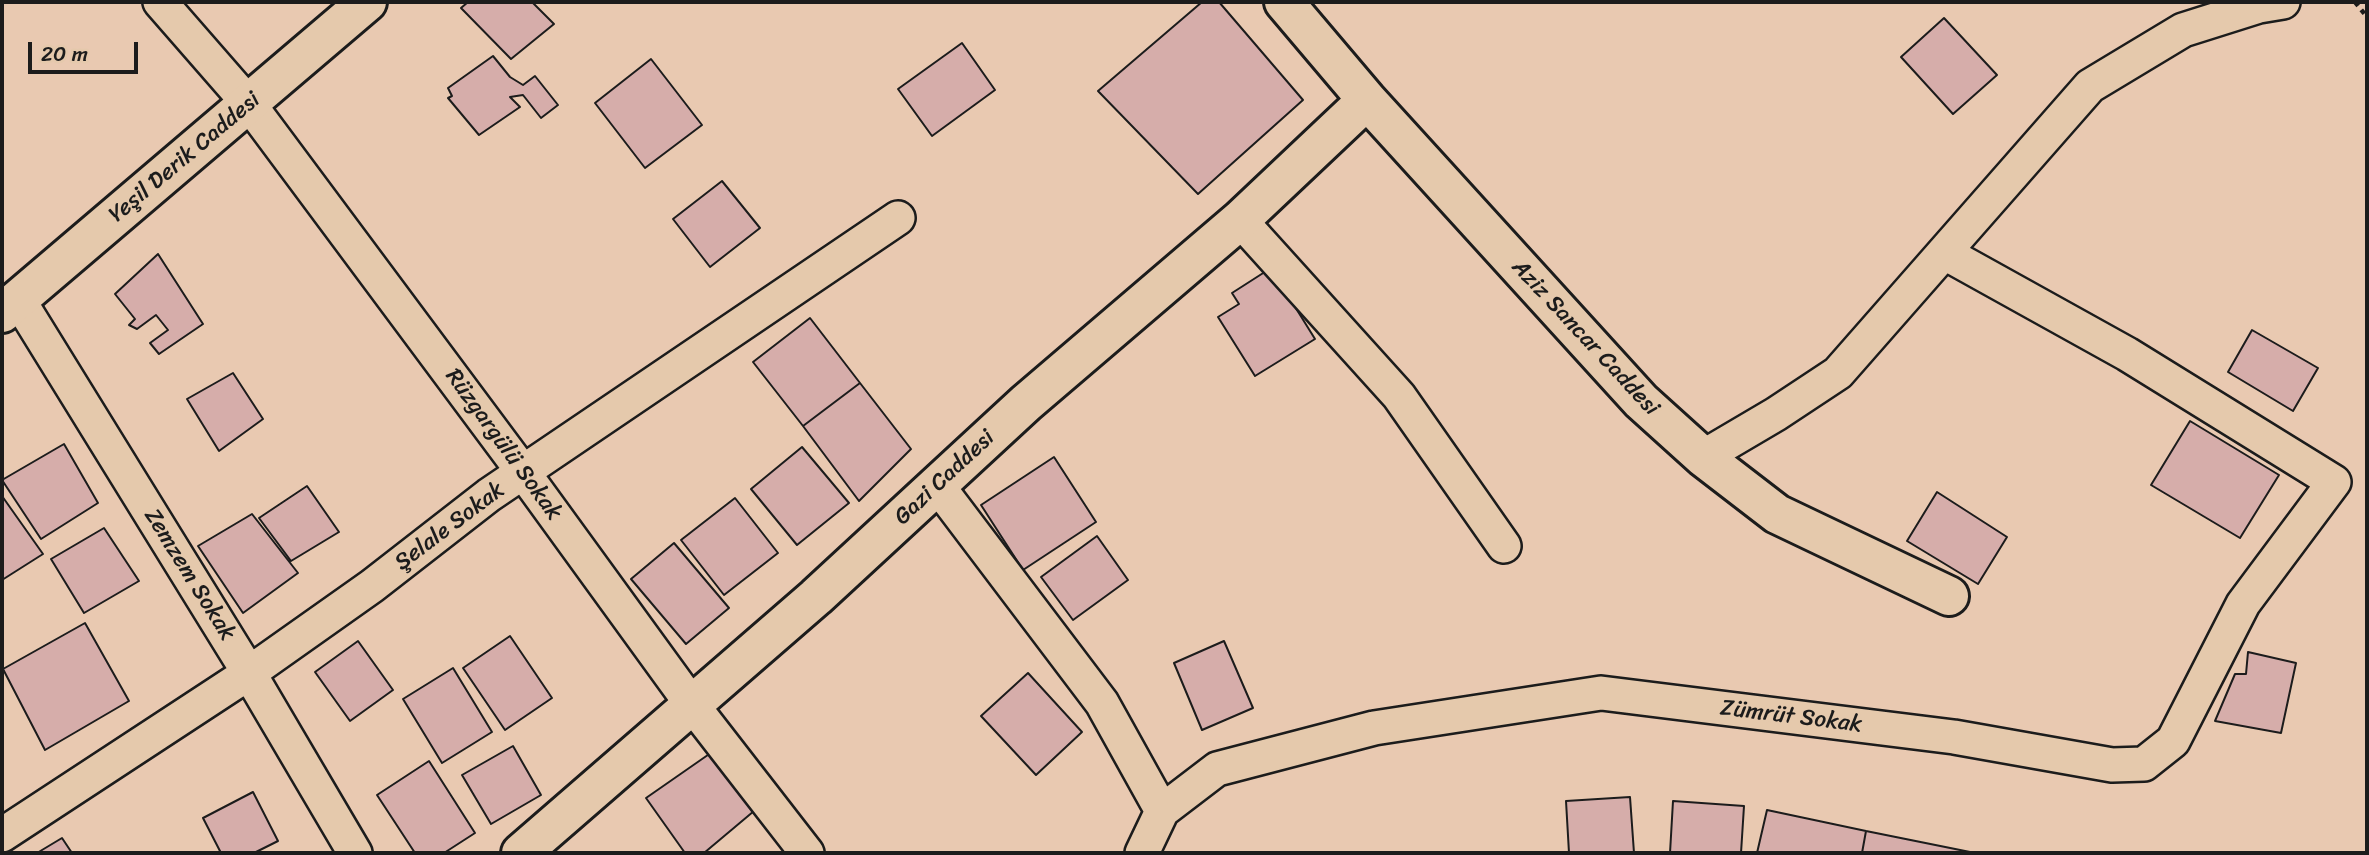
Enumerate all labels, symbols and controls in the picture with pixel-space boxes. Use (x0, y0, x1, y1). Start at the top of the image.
scale bar (32, 28, 142, 72)
text: 20 m (41, 35, 88, 73)
street label: Yeşil Derik Caddesi (104, 87, 266, 229)
street label: Aziz Sancar Caddesi (1505, 254, 1665, 422)
street label: Rüzgargülü Sokak (439, 364, 567, 526)
street label: Gazi Caddesi (889, 425, 1001, 531)
street label: Şelale Sokak (390, 477, 510, 577)
street label: Zemzem Sokak (137, 504, 241, 646)
street label: Zümrüt Sokak (1718, 695, 1864, 739)

